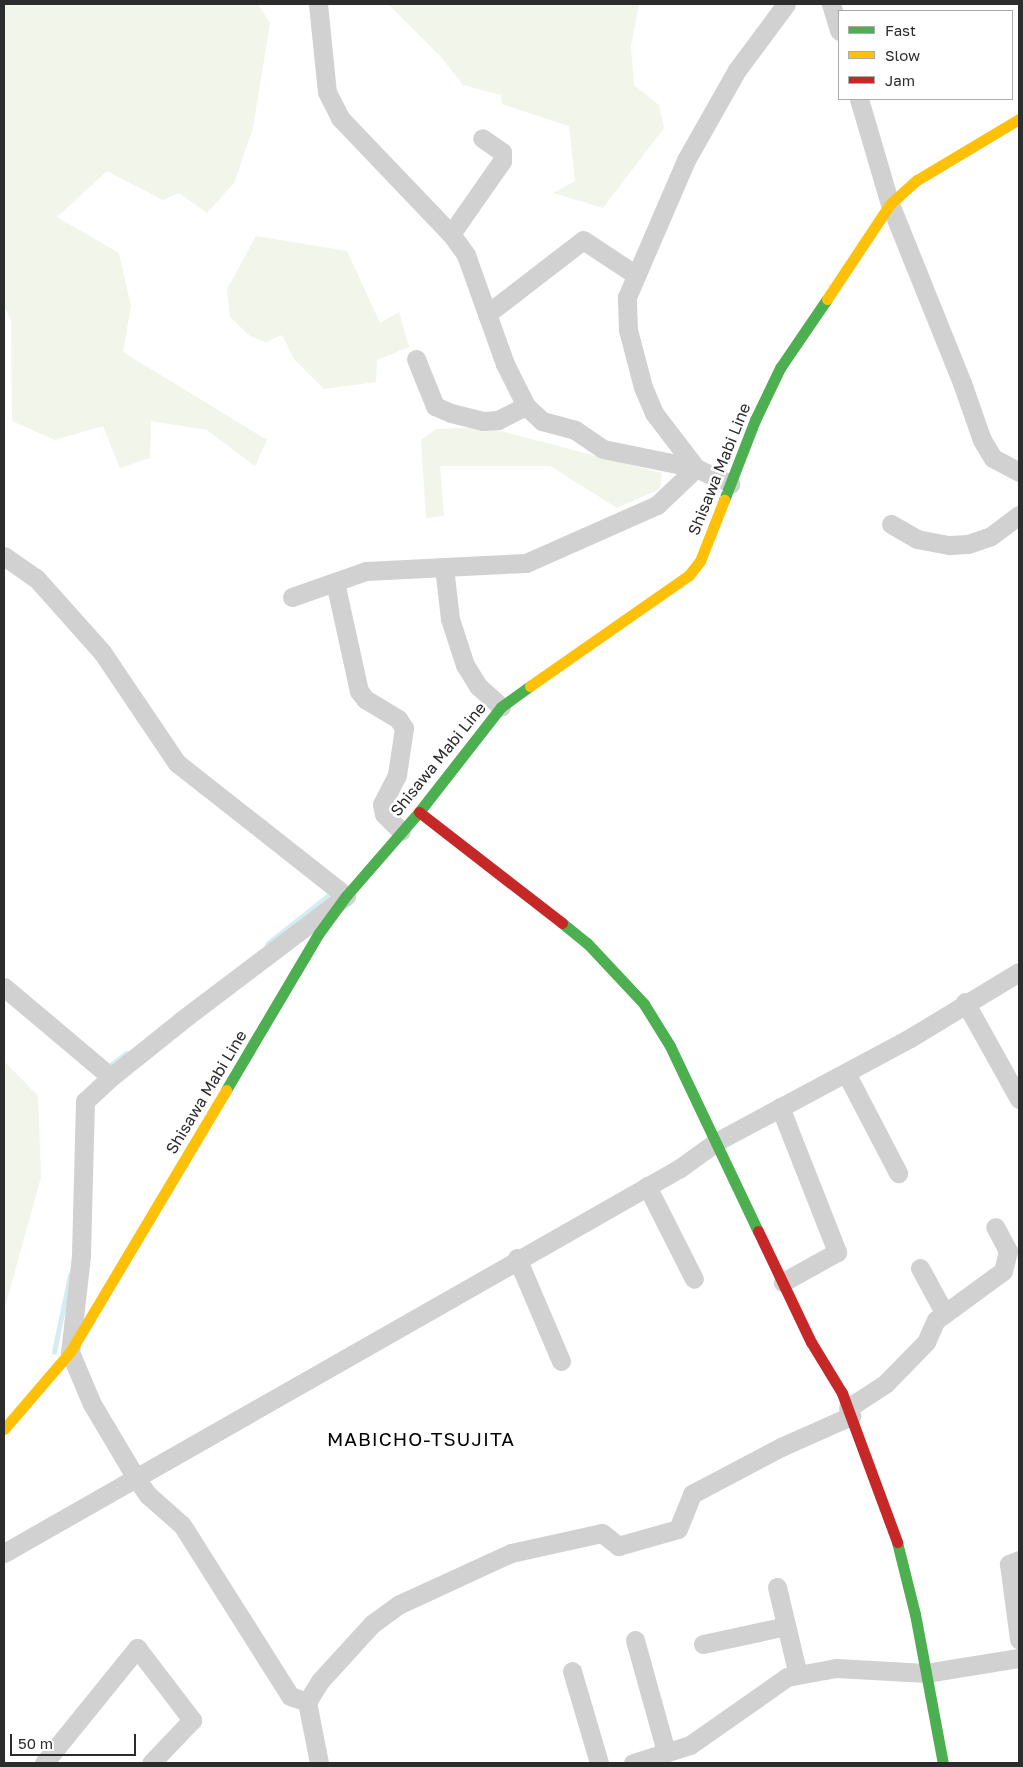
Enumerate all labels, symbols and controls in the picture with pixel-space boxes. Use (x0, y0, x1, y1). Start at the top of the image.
legend (838, 10, 1013, 100)
text: Fast (885, 21, 916, 39)
text: Slow (885, 46, 920, 64)
text: Jam (885, 71, 915, 89)
street label: Shisawa Mabi Line (684, 400, 754, 538)
street label: Shisawa Mabi Line (386, 698, 490, 820)
street label: Shisawa Mabi Line (161, 1027, 251, 1157)
district label: MABICHO-TSUJITA (325, 1428, 517, 1450)
scale bar (12, 1724, 139, 1756)
text: 50 m (18, 1734, 53, 1752)

